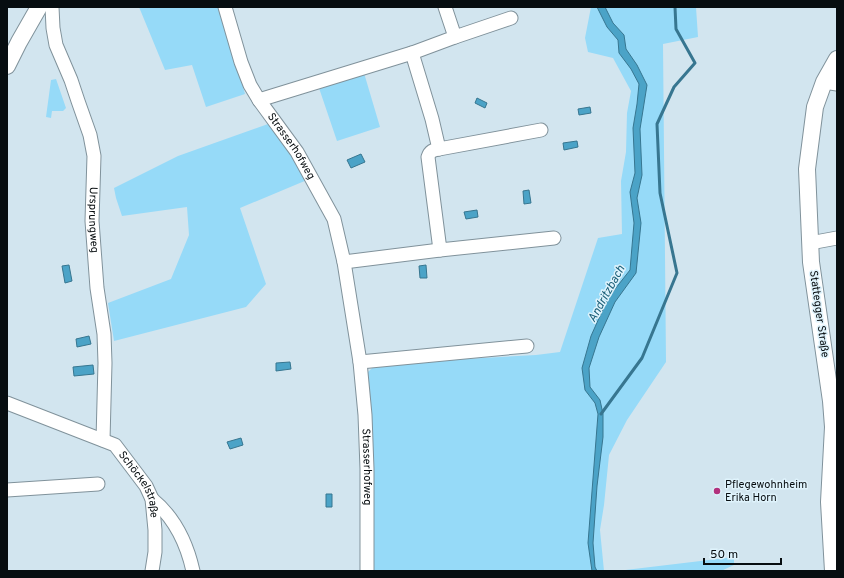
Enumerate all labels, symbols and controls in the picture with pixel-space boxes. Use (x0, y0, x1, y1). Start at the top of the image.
street label: Strasserhofweg (264, 110, 318, 182)
street label: Ursprungweg (85, 187, 101, 254)
water label: Andritzbach (585, 262, 629, 325)
street label: Stattegger Straße (806, 270, 832, 358)
street label: Strasserhofweg (359, 428, 374, 505)
street label: Schöckelstraße (115, 448, 161, 519)
place label: Pflegewohnheim Erika Horn (725, 478, 807, 505)
marker: Pflegewohnheim Erika Horn (712, 486, 722, 496)
scale bar (704, 540, 781, 566)
text: 50 m (710, 547, 738, 563)

